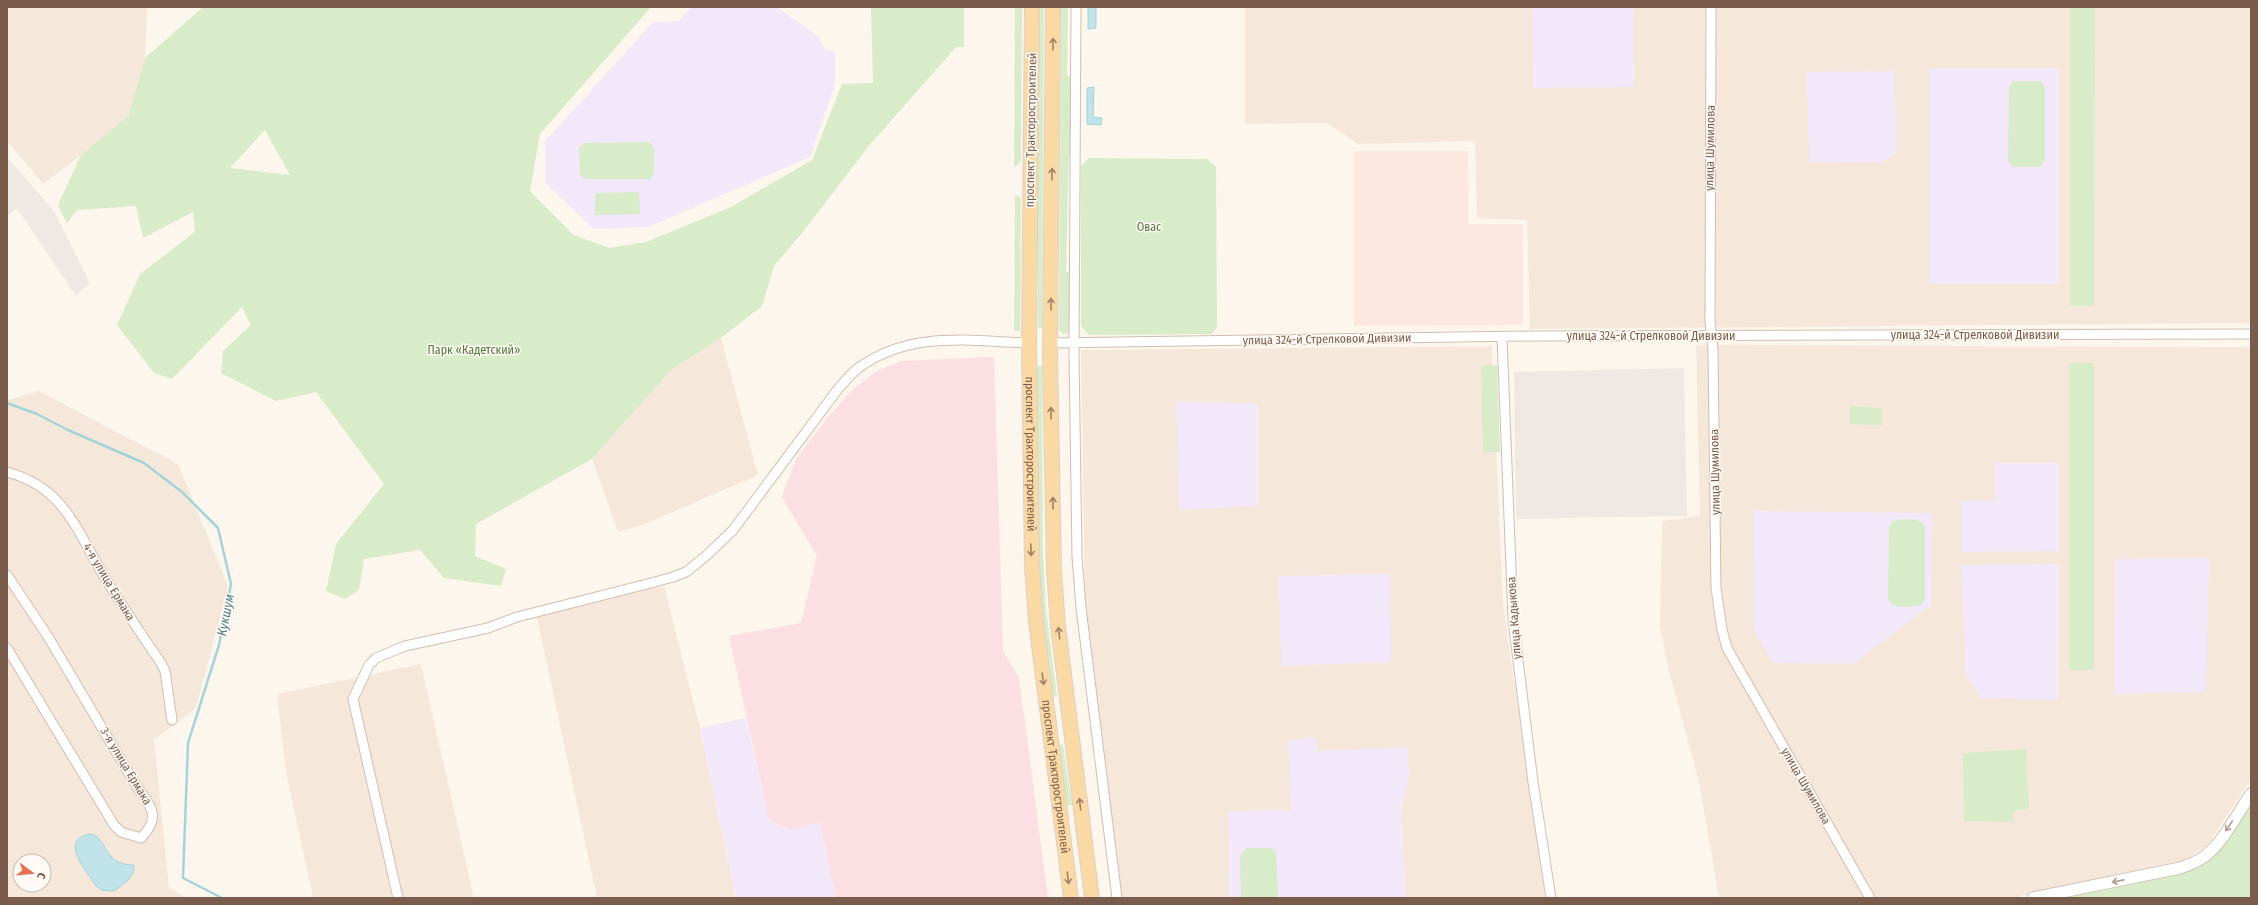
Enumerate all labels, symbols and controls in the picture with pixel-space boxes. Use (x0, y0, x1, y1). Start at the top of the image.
one-way arrow (1049, 38, 1057, 51)
street label: проспект Тракторостроителей (1023, 52, 1039, 208)
street label: улица Шумилова (1702, 105, 1718, 191)
one-way arrow (1048, 168, 1056, 181)
park label: Овас (1137, 220, 1161, 234)
one-way arrow (1047, 298, 1055, 311)
street label: улица 324-й Стрелковой Дивизии (1891, 328, 2059, 342)
street label: улица 324-й Стрелковой Дивизии (1567, 329, 1735, 343)
street label: улица 324-й Стрелковой Дивизии (1243, 331, 1411, 347)
park label: Парк «Кадетский» (428, 343, 520, 357)
street label: проспект Тракторостроителей (1022, 376, 1039, 532)
one-way arrow (1047, 407, 1055, 420)
street label: улица Шумилова (1707, 429, 1723, 515)
one-way arrow (1049, 497, 1057, 510)
street label: 4-я улица Ермака (80, 541, 138, 624)
one-way arrow (1027, 543, 1035, 556)
street label: улица Кадыкова (1504, 576, 1524, 660)
water label: Кукшум (214, 593, 237, 637)
one-way arrow (1055, 627, 1063, 640)
one-way arrow (1039, 672, 1047, 685)
street label: проспект Тракторостроителей (1039, 699, 1072, 854)
street label: 3-я улица Ермака (97, 725, 155, 807)
street label: улица Шумилова (1778, 745, 1834, 827)
one-way arrow (1076, 798, 1084, 811)
one-way arrow (2225, 820, 2233, 831)
north arrow (12, 853, 52, 893)
text: С (34, 871, 48, 880)
one-way arrow (1064, 871, 1072, 884)
one-way arrow (2112, 877, 2125, 885)

